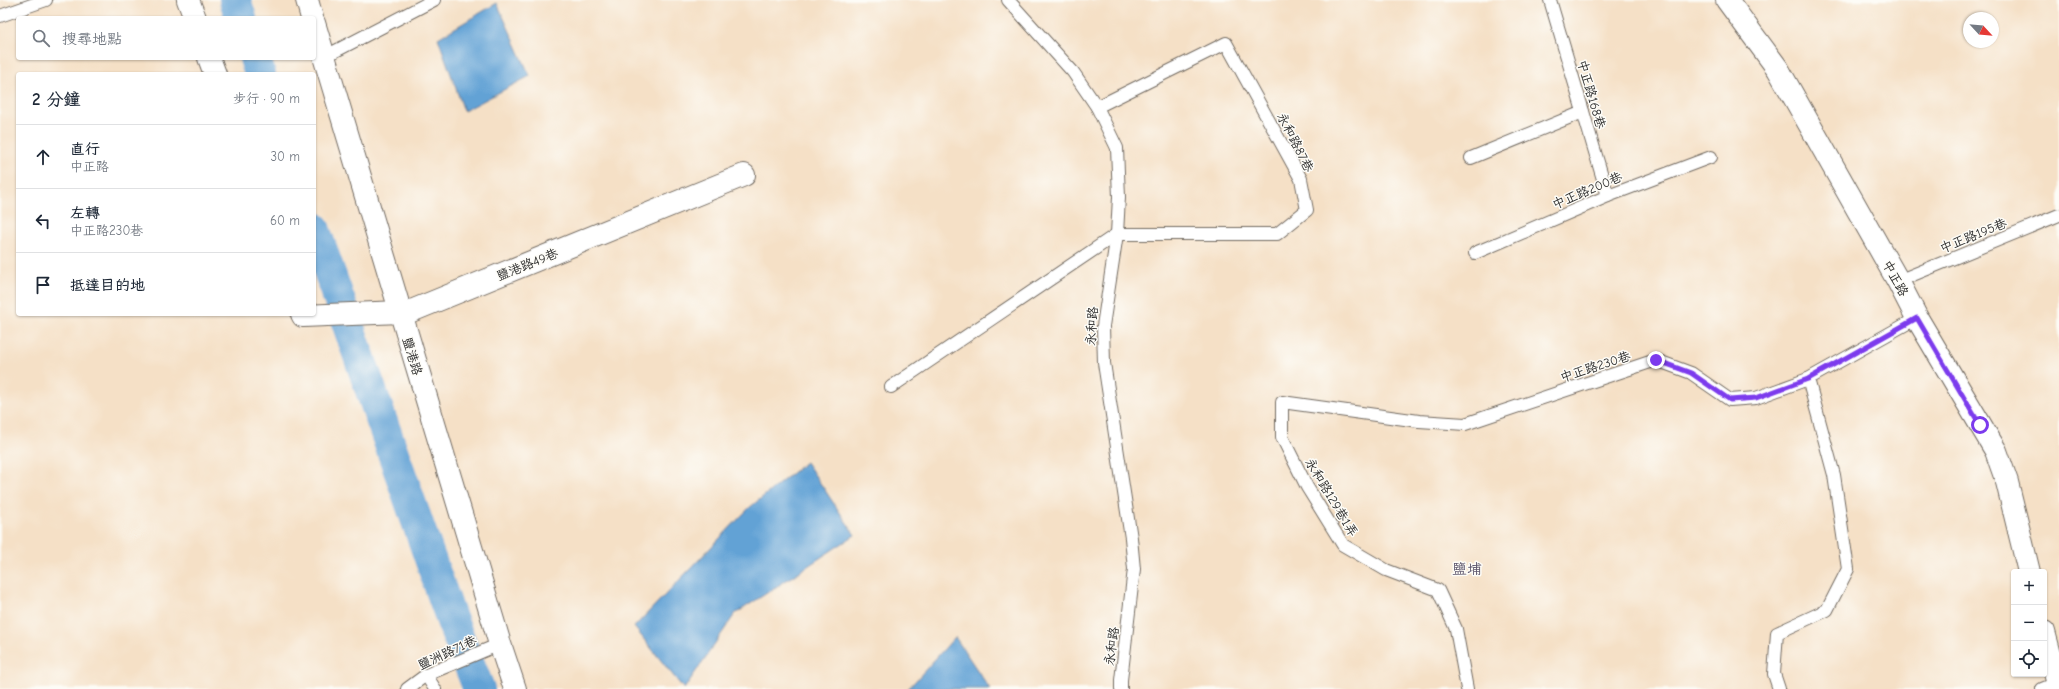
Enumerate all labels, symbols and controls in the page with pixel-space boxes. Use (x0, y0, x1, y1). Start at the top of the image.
north arrow (1963, 12, 1999, 48)
search box (16, 16, 316, 60)
icon: search (30, 27, 52, 49)
text: 搜尋地點 (62, 30, 122, 48)
street label: 中正路168巷 (1575, 58, 1608, 130)
text: 2 分鐘 (32, 90, 81, 109)
text: 步行 · 90 m (233, 91, 300, 106)
street label: 永和路87巷 (1274, 110, 1317, 175)
text: 直行 (70, 140, 100, 158)
icon: ahead (32, 146, 54, 168)
text: 30 m (270, 149, 300, 164)
text: 中正路 (70, 159, 109, 174)
street label: 中正路200巷 (1550, 169, 1624, 212)
text: 左轉 (70, 204, 100, 222)
icon: left (32, 210, 54, 232)
text: 60 m (270, 213, 300, 228)
street label: 中正路195巷 (1937, 215, 2009, 256)
text: 中正路230巷 (70, 223, 143, 238)
street label: 鹽港路49巷 (494, 245, 560, 284)
street label: 中正路 (1880, 258, 1912, 299)
icon: arrive (32, 274, 54, 296)
text: 抵達目的地 (70, 276, 145, 294)
street label: 永和路 (1083, 306, 1100, 346)
street label: 鹽港路 (400, 335, 425, 377)
street label: 中正路230巷 (1558, 348, 1632, 385)
route end (1647, 351, 1665, 369)
route start (1971, 416, 1989, 434)
street label: 永和路129巷1弄 (1302, 455, 1361, 539)
district label: 鹽埔 (1452, 560, 1482, 578)
map controls (2011, 569, 2047, 677)
button: + (2011, 569, 2047, 605)
button: − (2011, 605, 2047, 641)
street label: 永和路 (1101, 626, 1122, 666)
street label: 鹽洲路71巷 (415, 632, 479, 673)
button: locate (2011, 641, 2047, 677)

